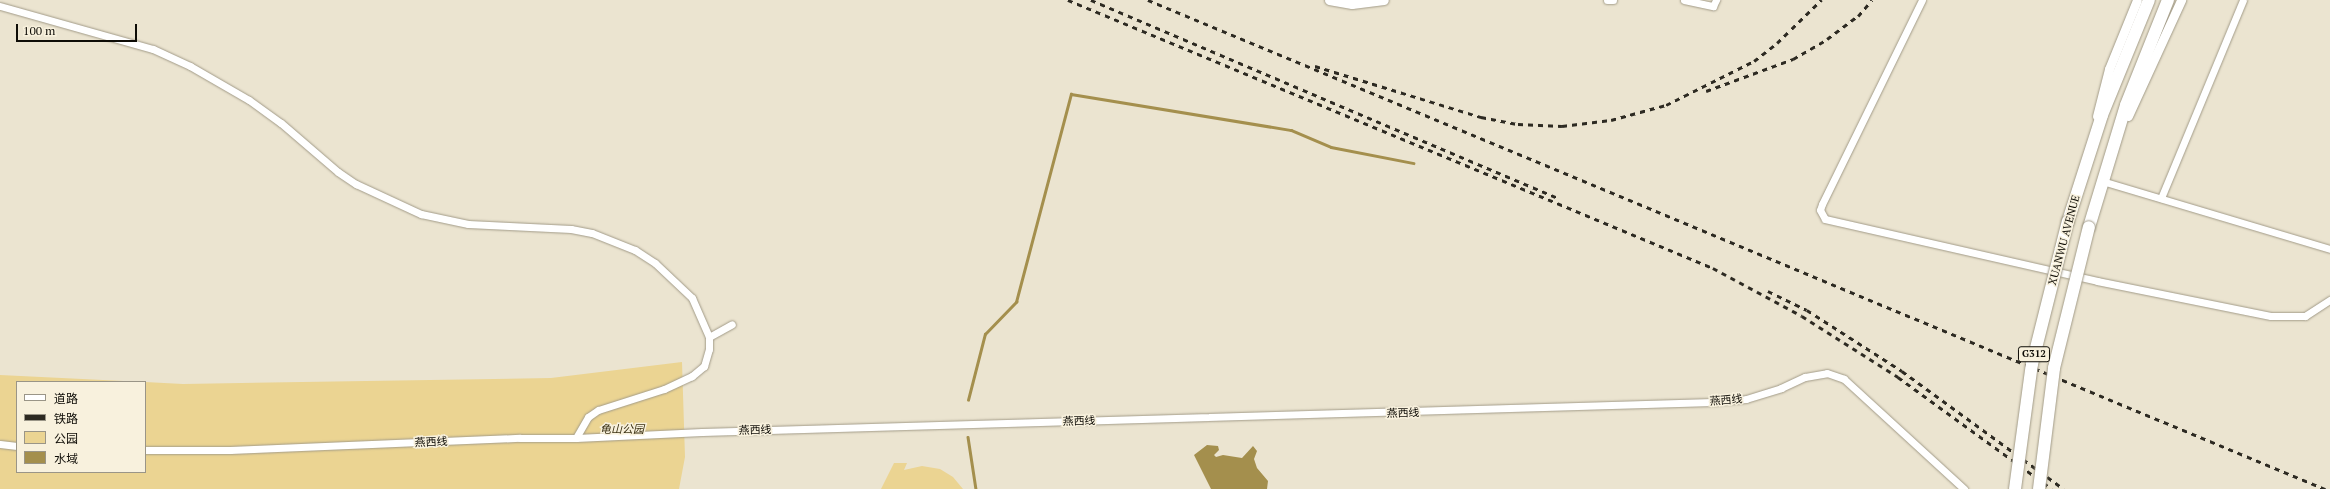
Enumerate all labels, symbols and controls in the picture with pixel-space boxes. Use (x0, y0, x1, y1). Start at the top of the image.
scale bar (18, 16, 139, 42)
text: 100 m (23, 23, 55, 38)
street label: XUANWU AVENUE (2046, 193, 2082, 287)
road number: G312 (2017, 346, 2051, 362)
legend (16, 381, 146, 473)
text: 道路 (54, 391, 78, 406)
street label: 燕西线 (1709, 392, 1743, 408)
street label: 燕西线 (1386, 406, 1420, 420)
text: 铁路 (54, 411, 78, 426)
street label: 燕西线 (1062, 414, 1096, 428)
park label: 龟山公园 (600, 422, 644, 436)
street label: 燕西线 (738, 423, 772, 437)
text: 公园 (54, 431, 78, 446)
street label: 燕西线 (414, 435, 448, 449)
text: 水域 (54, 451, 78, 466)

